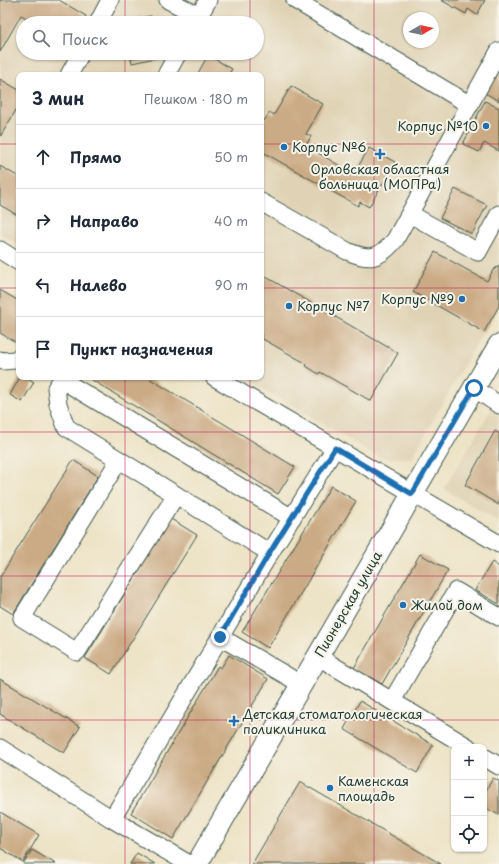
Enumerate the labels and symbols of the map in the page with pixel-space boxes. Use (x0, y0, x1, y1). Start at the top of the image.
north arrow (403, 12, 439, 48)
place label: Корпус №10 (397, 116, 478, 135)
marker: Корпус №10 (481, 121, 491, 131)
place label: Корпус №6 (292, 137, 366, 156)
marker: Корпус №6 (279, 142, 289, 152)
marker: Орловская областная больница (МОПРа) (374, 148, 386, 160)
place label: Орловская областная больница (МОПРа) (311, 159, 449, 193)
place label: Корпус №9 (381, 289, 454, 308)
marker: Корпус №9 (457, 294, 467, 304)
place label: Корпус №7 (297, 296, 370, 315)
marker: Корпус №7 (284, 301, 294, 311)
route start (465, 379, 483, 397)
street label: Пионерская улица (309, 546, 386, 660)
place label: Жилой дом (411, 595, 483, 614)
marker: Жилой дом (398, 600, 408, 610)
route end (211, 628, 229, 646)
place label: Детская стоматологическая поликлиника (242, 704, 422, 738)
marker: Детская стоматологическая поликлиника (228, 715, 240, 727)
place label: Каменская площадь (338, 771, 409, 805)
marker: Каменская площадь (325, 783, 335, 793)

